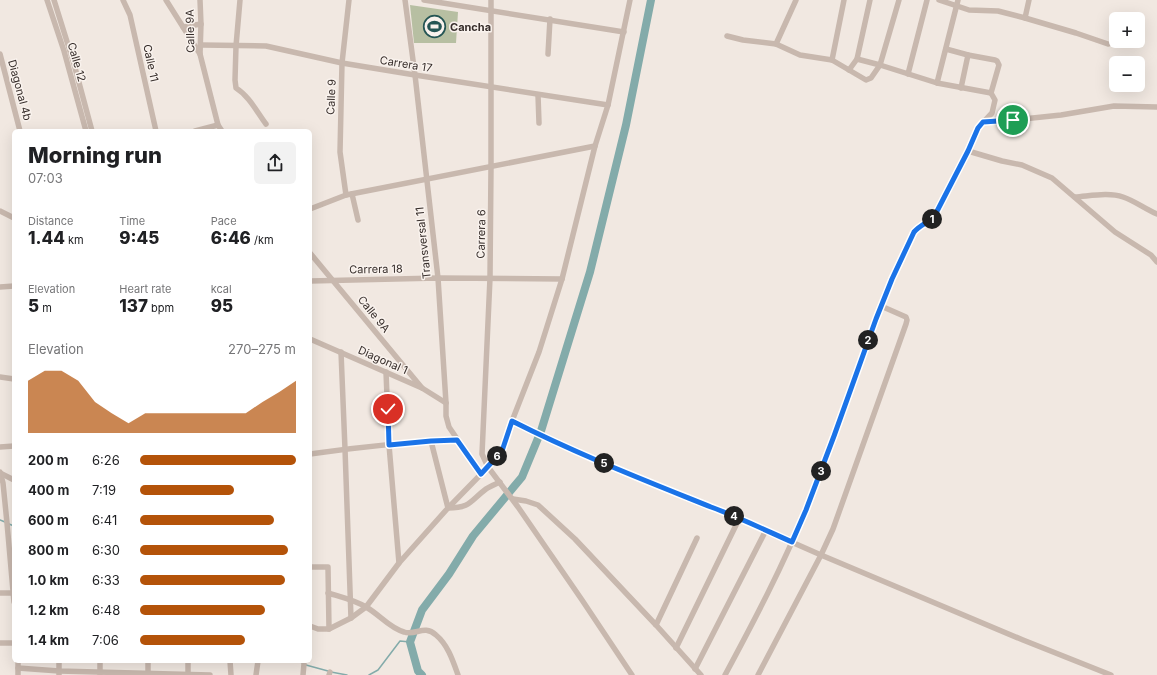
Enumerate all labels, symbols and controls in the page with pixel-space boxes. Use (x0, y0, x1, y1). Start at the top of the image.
street label: Calle 9A (183, 9, 197, 53)
map controls (1109, 12, 1145, 92)
button: + (1109, 12, 1145, 48)
sports icon: Cancha (422, 14, 448, 40)
place label: Cancha (450, 20, 491, 34)
street label: Calle 12 (65, 41, 89, 83)
street label: Calle 11 (140, 43, 162, 83)
street label: Carrera 17 (379, 53, 433, 75)
button: − (1109, 56, 1145, 92)
street label: Diagonal 4b (5, 58, 35, 122)
street label: Calle 9 (323, 79, 339, 115)
pin (996, 103, 1030, 137)
icon: arrive (1002, 109, 1024, 131)
text: Morning run (28, 142, 162, 168)
button: share (254, 142, 296, 184)
text: 07:03 (28, 170, 63, 186)
street label: Transversal 11 (412, 206, 434, 280)
street label: Carrera 6 (474, 209, 488, 259)
pin: 1 (922, 209, 942, 229)
text: 1 (930, 212, 934, 226)
text: Distance (28, 214, 73, 228)
text: Time (119, 214, 145, 228)
text: Pace (211, 214, 237, 228)
text: 1.44 (28, 228, 65, 248)
text: 9:45 (119, 228, 159, 248)
text: 6:46 (211, 228, 251, 248)
text: km (65, 233, 84, 247)
text: /km (251, 233, 274, 247)
street label: Carrera 18 (349, 262, 403, 276)
text: Elevation (28, 282, 75, 296)
text: Heart rate (119, 282, 171, 296)
text: kcal (211, 282, 232, 296)
street label: Calle 9A (355, 293, 393, 336)
text: 5 (28, 296, 39, 316)
text: 137 (119, 296, 148, 316)
text: 95 (211, 296, 233, 316)
text: m (39, 301, 52, 315)
text: bpm (148, 301, 174, 315)
pin: 2 (858, 330, 878, 350)
text: 2 (865, 333, 871, 347)
text: Elevation (28, 341, 84, 357)
text: 270–275 m (228, 341, 296, 357)
street label: Diagonal 1 (356, 343, 410, 377)
pin (371, 392, 405, 426)
icon: check (377, 398, 399, 420)
pin: 6 (487, 446, 507, 466)
text: 6 (493, 449, 501, 463)
text: 200 m (28, 452, 69, 468)
text: 6:26 (92, 452, 120, 468)
pin: 5 (594, 453, 614, 473)
text: 5 (600, 456, 608, 470)
pin: 3 (811, 461, 831, 481)
text: 3 (817, 464, 825, 478)
text: 400 m (28, 482, 69, 498)
text: 7:19 (92, 482, 116, 498)
pin: 4 (724, 506, 744, 526)
text: 4 (730, 509, 738, 523)
text: 600 m (28, 512, 69, 528)
text: 6:41 (92, 512, 117, 528)
text: 800 m (28, 542, 69, 558)
text: 6:30 (92, 542, 120, 558)
text: 1.0 km (28, 572, 69, 588)
text: 6:33 (92, 572, 120, 588)
text: 1.2 km (28, 602, 69, 618)
text: 6:48 (92, 602, 120, 618)
text: 1.4 km (28, 632, 69, 648)
text: 7:06 (92, 632, 119, 648)

